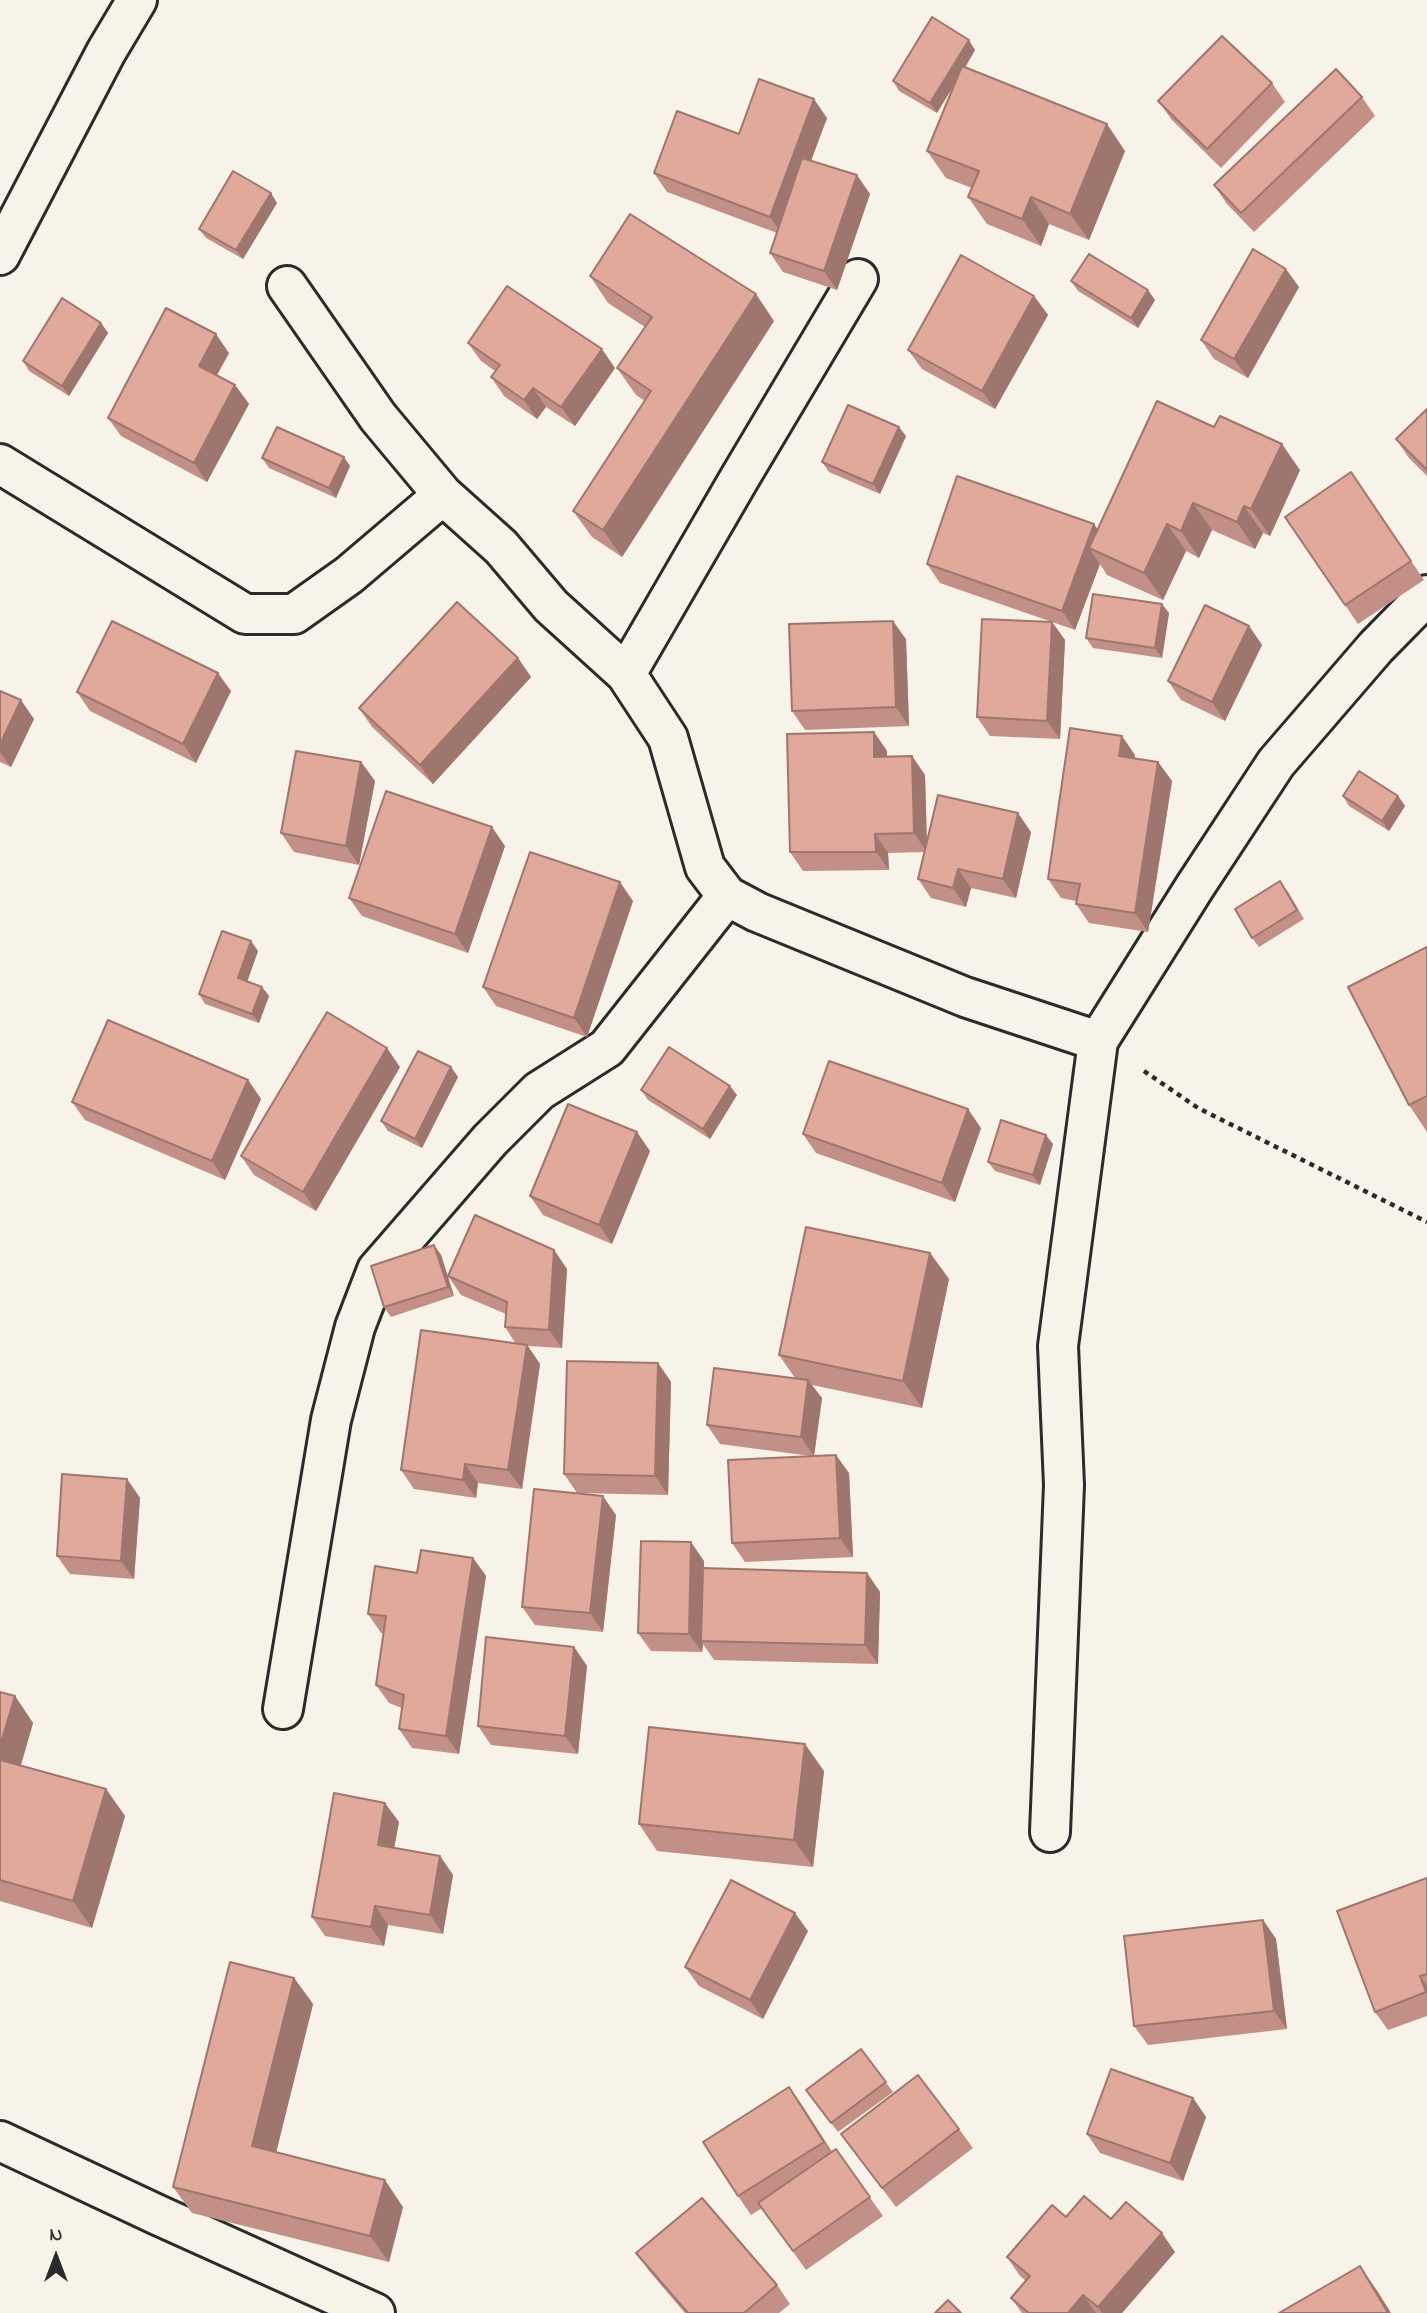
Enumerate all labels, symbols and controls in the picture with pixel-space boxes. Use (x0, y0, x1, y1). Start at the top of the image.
north arrow (21, 2222, 91, 2292)
text: N (50, 2222, 62, 2249)

